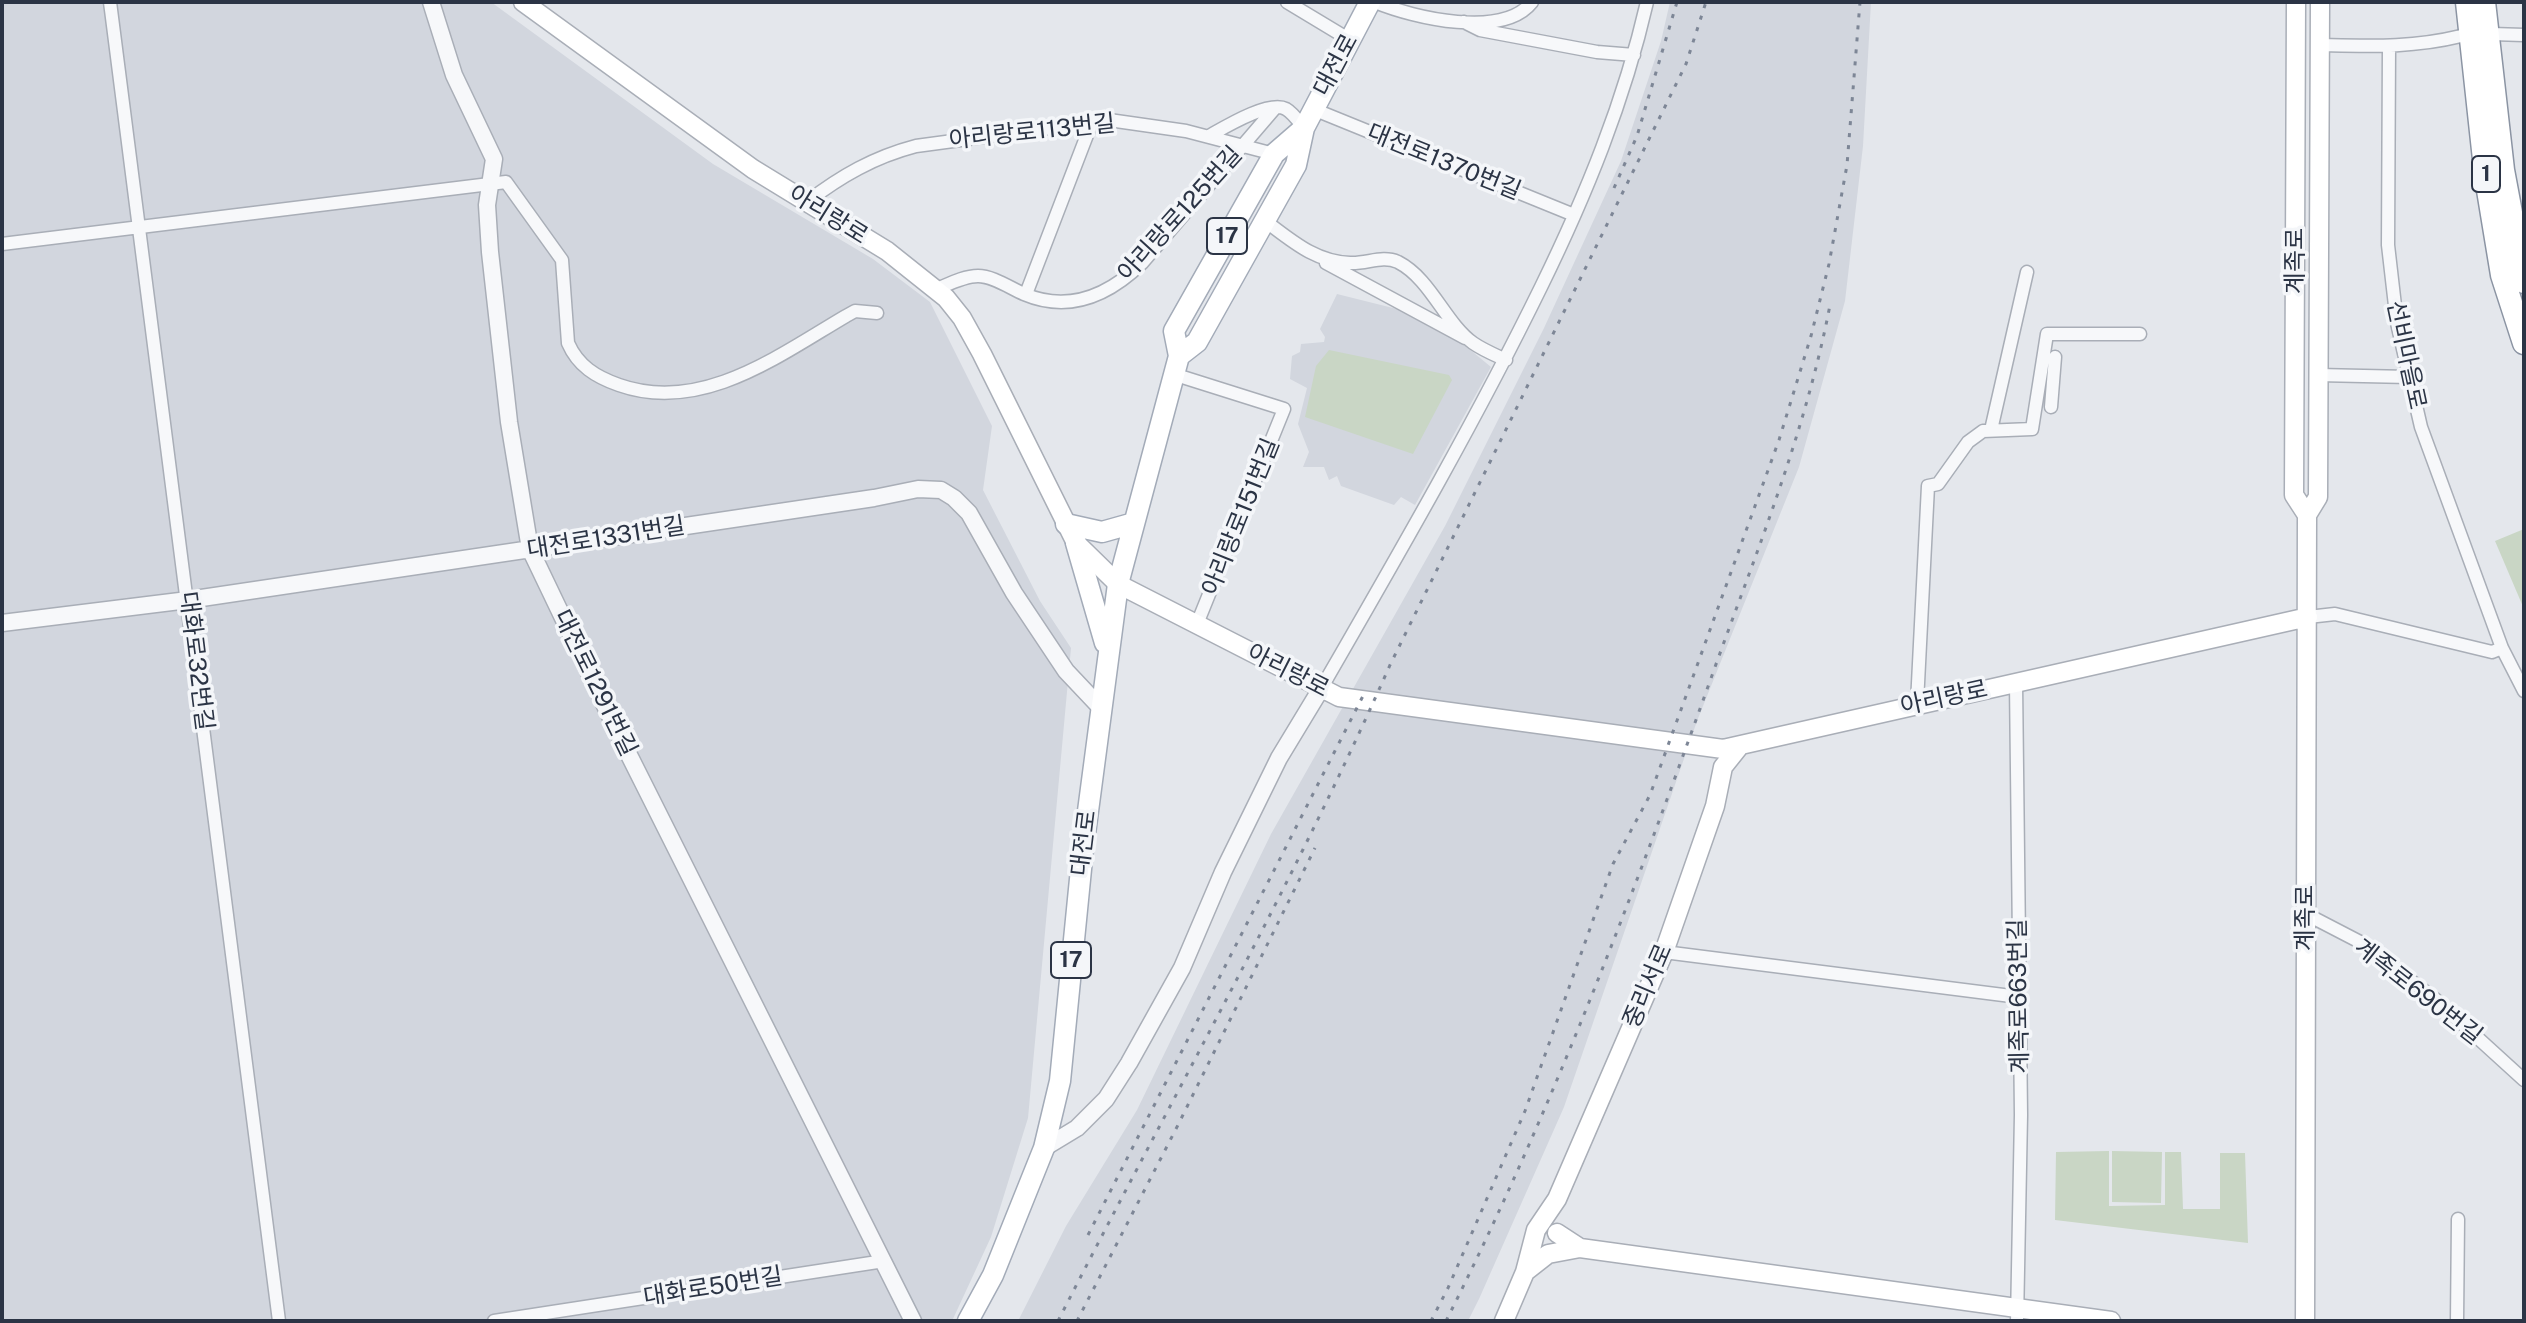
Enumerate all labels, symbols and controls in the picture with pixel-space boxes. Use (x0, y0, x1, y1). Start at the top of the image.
street label: 대전로 (1308, 29, 1364, 101)
street label: 아리랑로113번길 (947, 109, 1117, 155)
street label: 대전로1370번길 (1363, 118, 1525, 206)
street label: 아리랑로125번길 (1112, 140, 1248, 288)
road number: 1 (2472, 156, 2500, 192)
street label: 아리랑로 (783, 179, 873, 251)
road number: 17 (1207, 218, 1247, 254)
street label: 계족로 (2282, 228, 2310, 294)
street label: 선비마을로 (2380, 298, 2432, 412)
street label: 아리랑로151번길 (1196, 434, 1286, 600)
street label: 대전로1331번길 (525, 511, 687, 565)
street label: 대화로32번길 (173, 590, 219, 732)
street label: 대전로1291번길 (547, 605, 643, 761)
street label: 아리랑로 (1242, 638, 1334, 704)
street label: 아리랑로 (1898, 675, 1990, 721)
street label: 대전로 (1066, 808, 1102, 878)
street label: 계족로 (2292, 885, 2320, 951)
street label: 계족로663번길 (2003, 918, 2035, 1074)
street label: 계족로690번길 (2348, 933, 2488, 1051)
street label: 중리서로 (1617, 940, 1679, 1032)
road number: 17 (1051, 942, 1091, 978)
street label: 대화로50번길 (641, 1262, 785, 1312)

